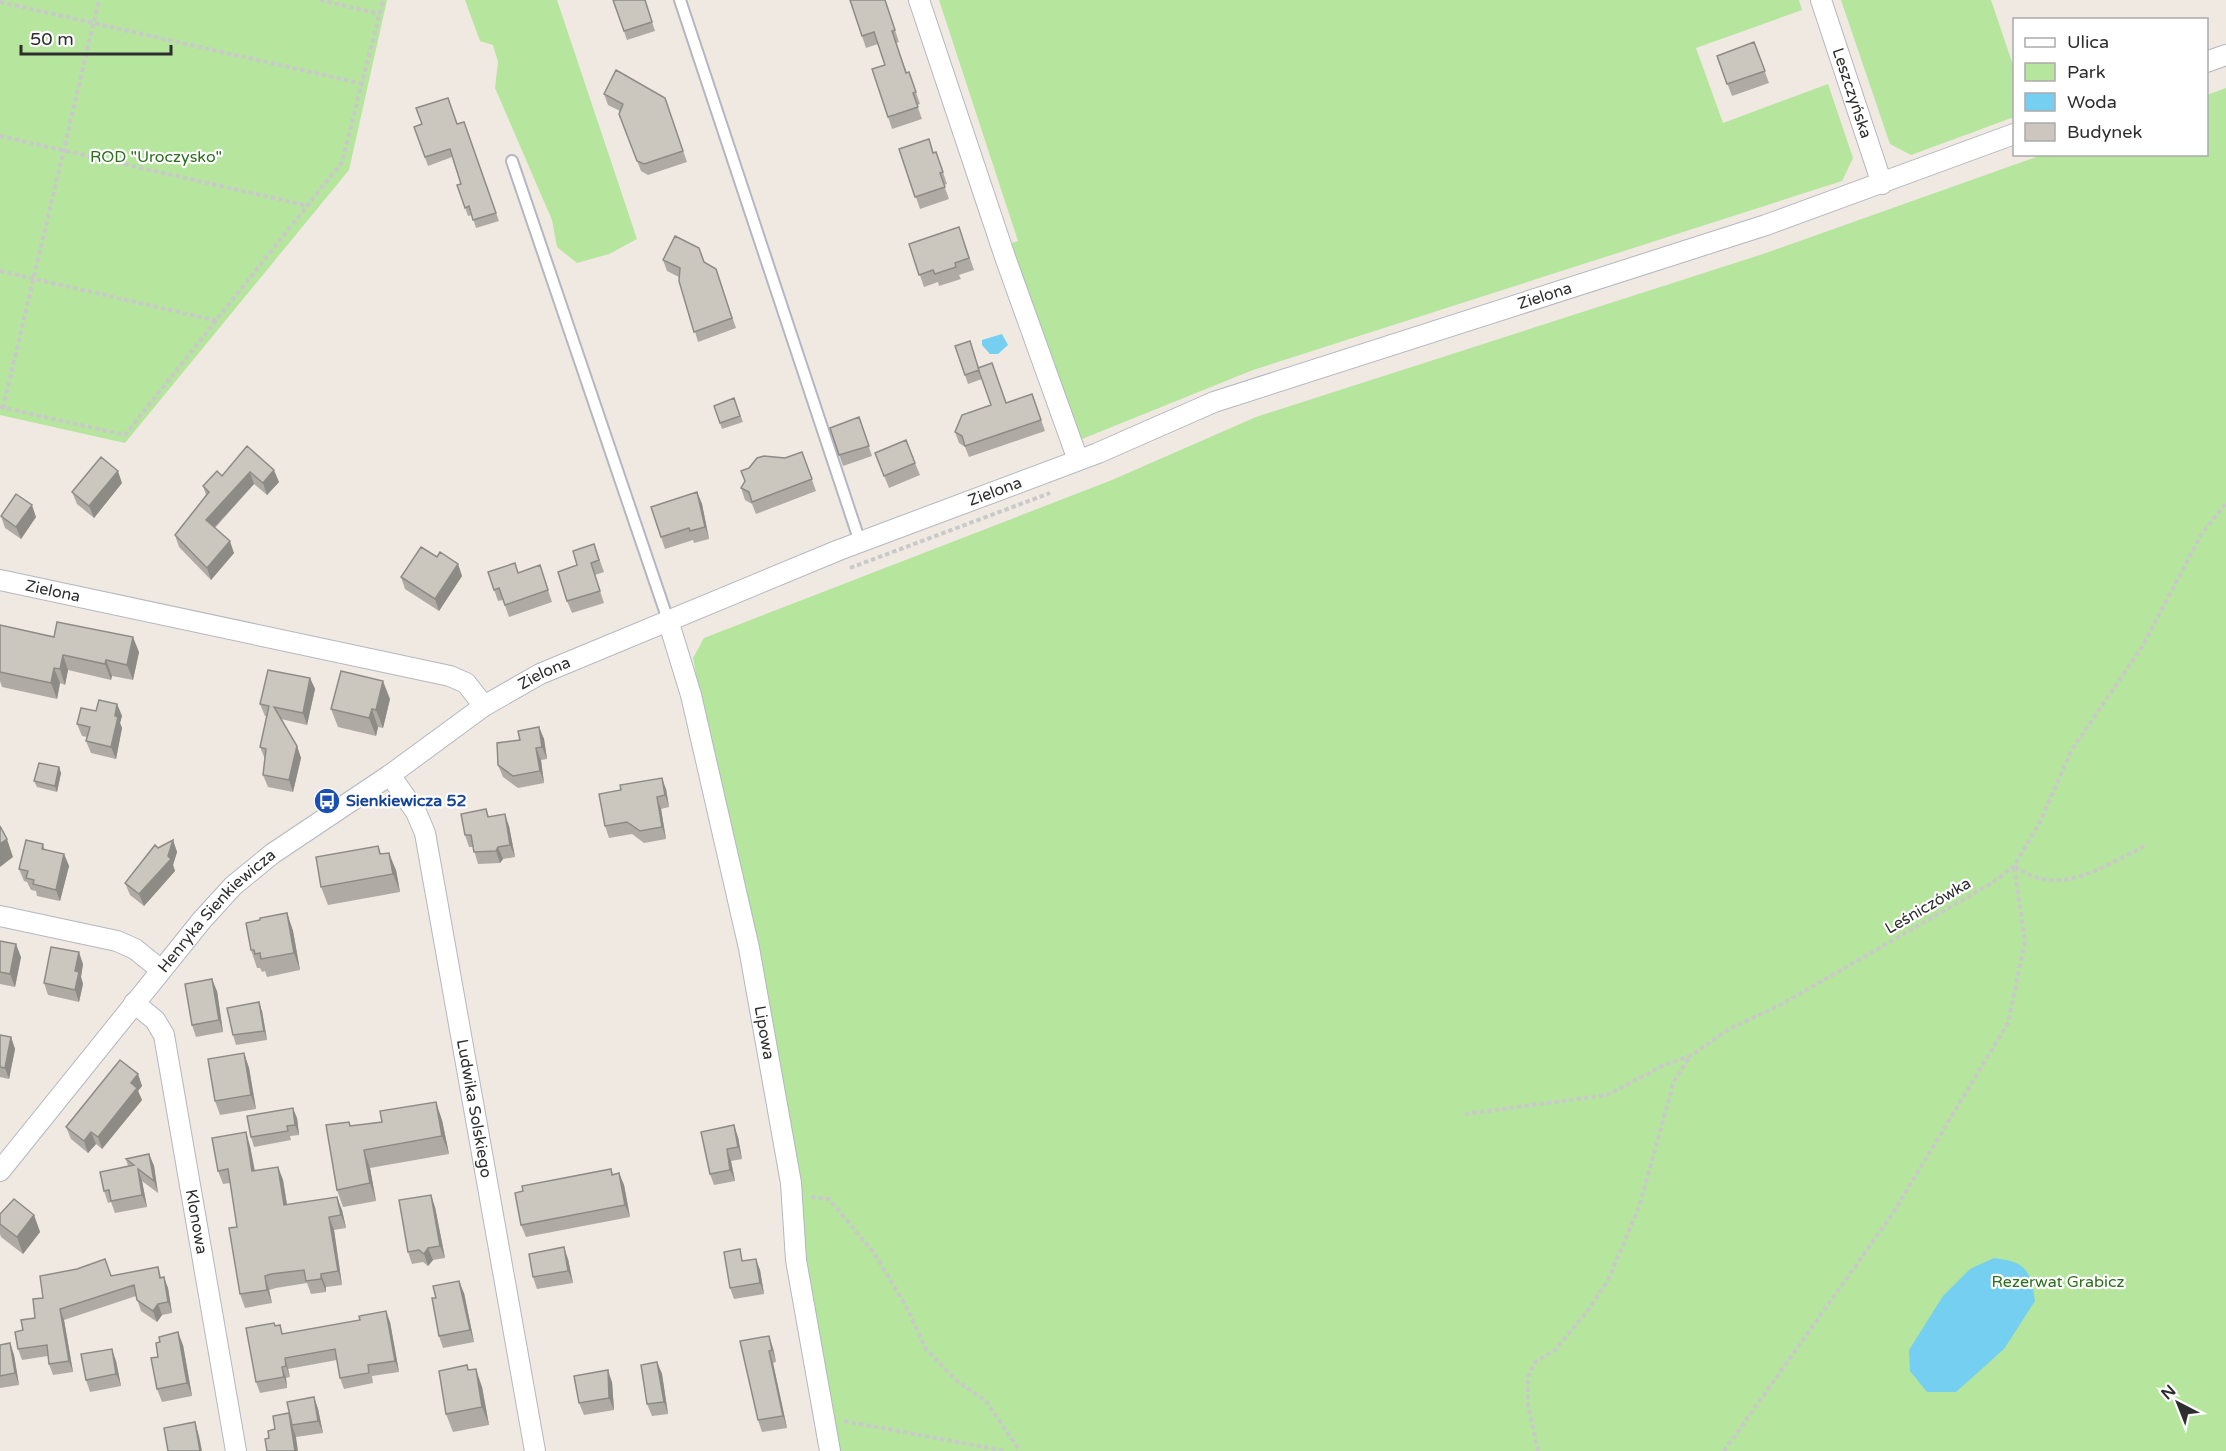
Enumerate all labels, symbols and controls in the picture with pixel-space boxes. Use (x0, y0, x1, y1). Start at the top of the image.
scale bar (21, 18, 171, 56)
legend (2013, 18, 2208, 156)
text: 50 m (30, 28, 74, 50)
text: Ulica (2067, 31, 2109, 53)
street label: Leszczyńska (1828, 45, 1876, 141)
text: Park (2067, 61, 2106, 83)
text: Woda (2067, 91, 2117, 113)
text: Budynek (2067, 121, 2142, 143)
park label: ROD "Uroczysko" (90, 147, 222, 167)
street label: Zielona (1515, 278, 1574, 314)
street label: Zielona (965, 472, 1025, 511)
street label: Zielona (23, 576, 82, 607)
street label: Zielona (515, 652, 573, 694)
bus stop icon: Sienkiewicza 52 (312, 786, 342, 816)
place label: Sienkiewicza 52 (346, 791, 467, 811)
street label: Henryka Sienkiewicza (153, 845, 280, 977)
street label: Leśniczówka (1881, 873, 1975, 939)
street label: Lipowa (749, 1004, 779, 1061)
street label: Ludwika Solskiego (452, 1038, 496, 1179)
street label: Klonowa (181, 1188, 212, 1256)
park label: Rezerwat Grabicz (1991, 1272, 2125, 1292)
north arrow (2148, 1373, 2208, 1433)
text: N (2157, 1381, 2180, 1404)

